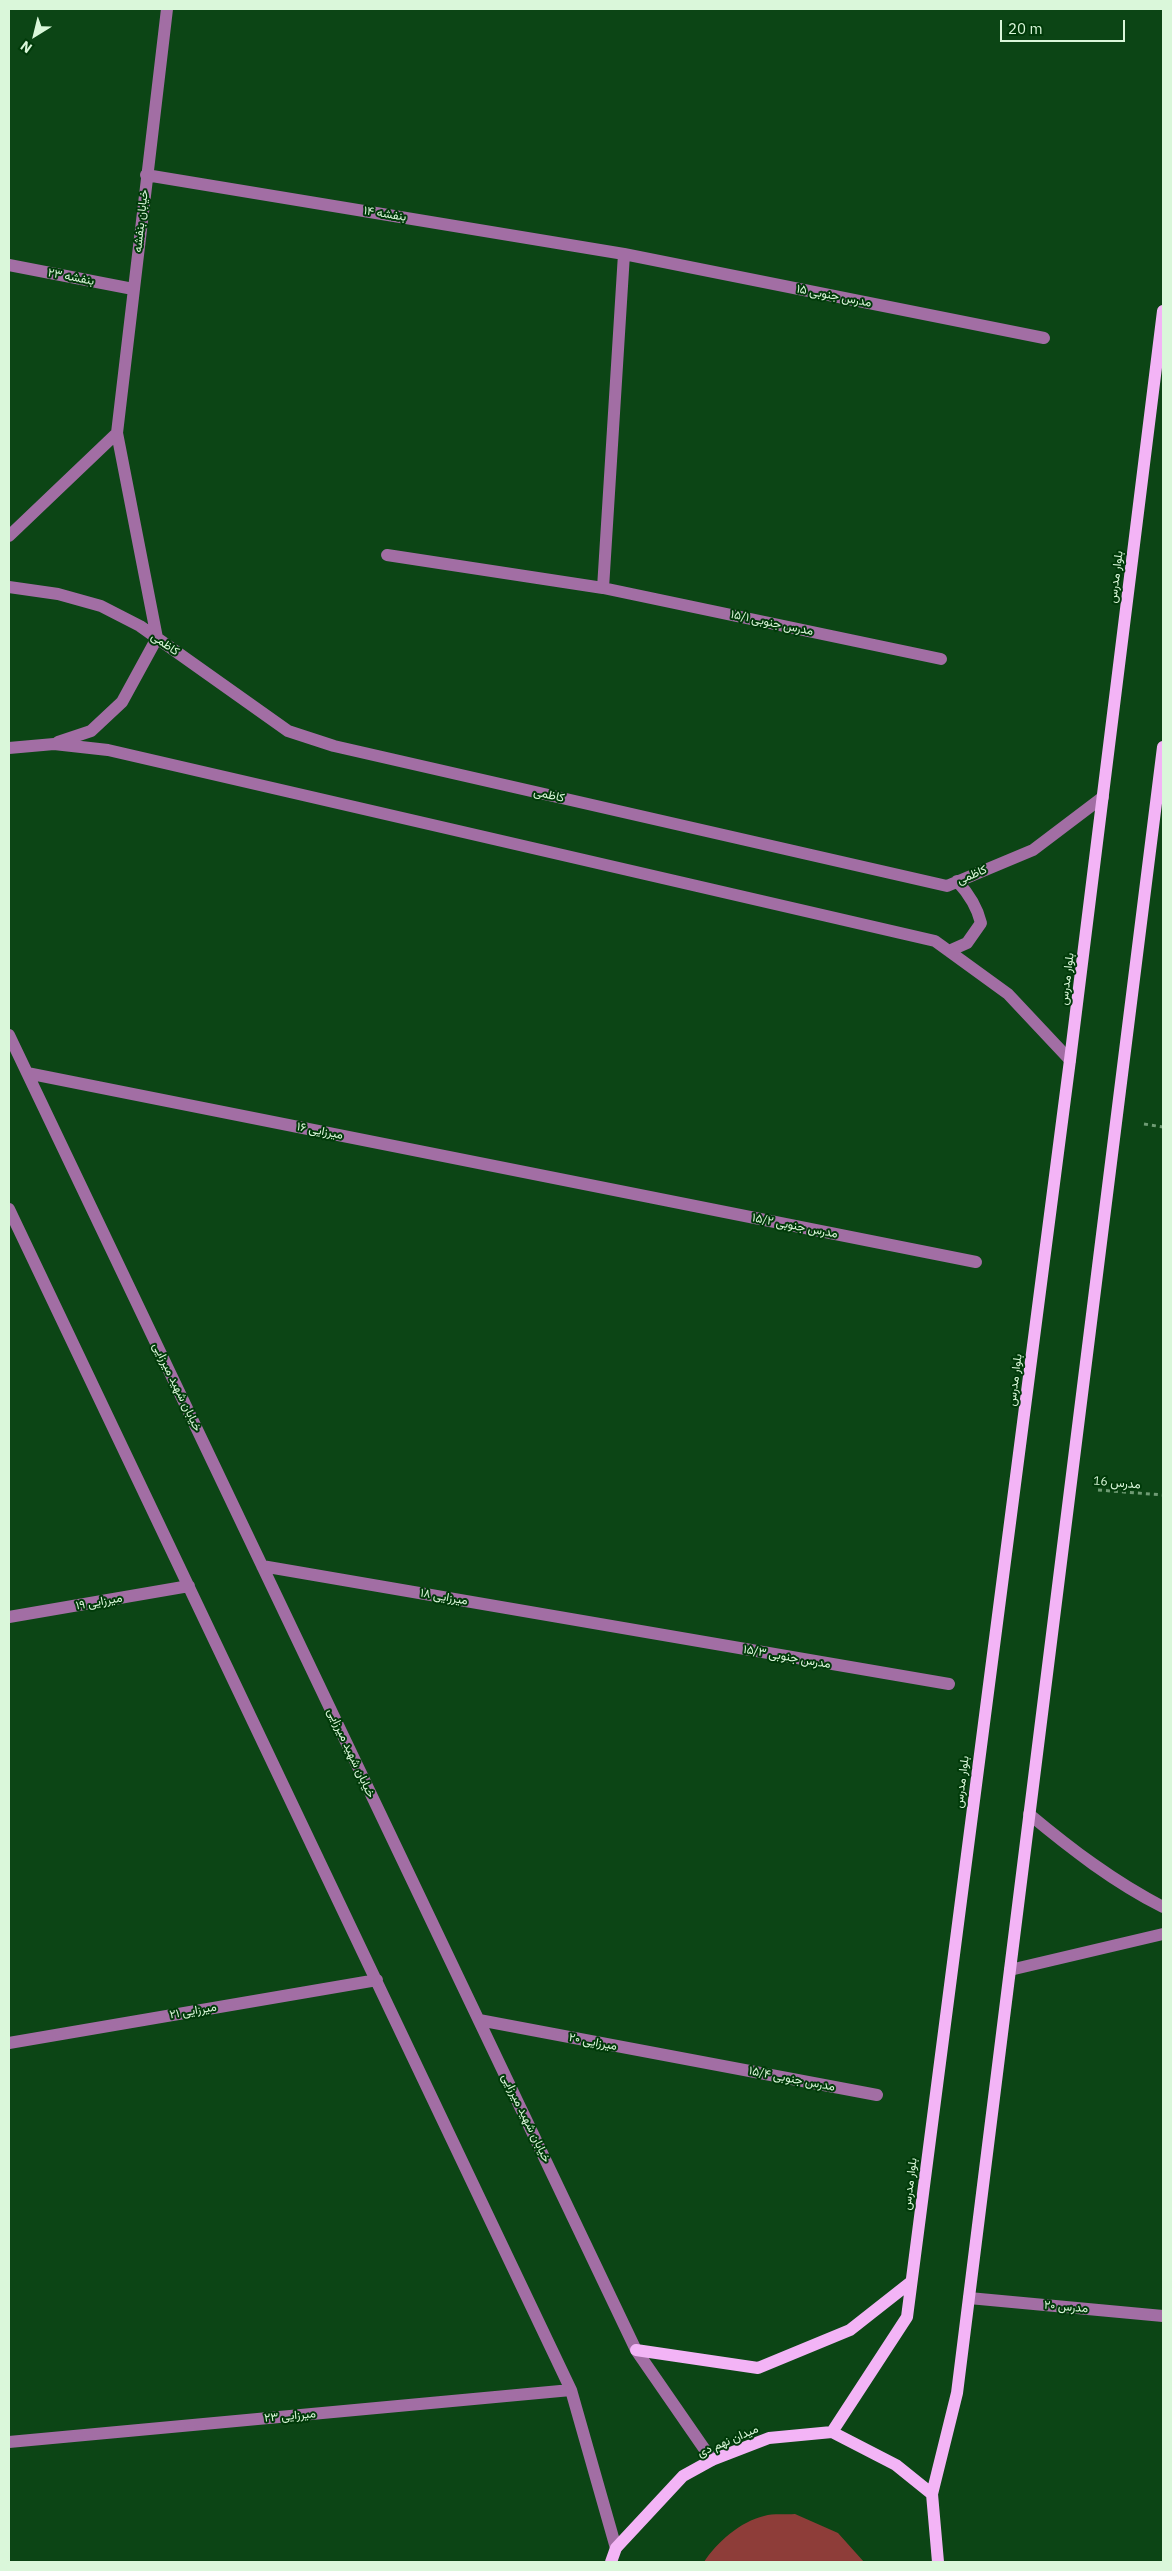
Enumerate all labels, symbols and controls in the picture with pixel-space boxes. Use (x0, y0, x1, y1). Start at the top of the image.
north arrow (10, 10, 60, 60)
scale bar (1002, 10, 1127, 42)
text: 20 m (1008, 19, 1043, 38)
text: N (17, 37, 36, 57)
street label: خیابان بنفشه (131, 189, 151, 253)
street label: بنفشه ۱۴ (363, 204, 407, 224)
street label: بنفشه ۲۳ (47, 265, 95, 289)
street label: مدرس جنوبی ۱۵ (795, 282, 873, 310)
street label: بلوار مدرس (1106, 550, 1126, 604)
street label: مدرس جنوبی ۱۵/۱ (729, 607, 815, 639)
street label: کاظمی (148, 629, 182, 659)
street label: کاظمی (532, 784, 566, 806)
street label: کاظمی (955, 862, 989, 888)
street label: بلوار مدرس (1057, 952, 1077, 1006)
street label: میرزایی ۱۶ (296, 1119, 344, 1143)
street label: مدرس جنوبی ۱۵/۲ (751, 1211, 839, 1241)
street label: خیابان شهید میرزایی (149, 1340, 205, 1434)
street label: بلوار مدرس (1005, 1353, 1025, 1407)
street label: مدرس 16 (1093, 1474, 1141, 1492)
street label: میرزایی ۱۸ (419, 1586, 469, 1608)
street label: میرزایی ۱۹ (75, 1591, 123, 1613)
street label: مدرس جنوبی ۱۵/۳ (742, 1642, 832, 1672)
street label: خیابان شهید میرزایی (324, 1706, 378, 1800)
street label: بلوار مدرس (952, 1755, 972, 1809)
street label: میرزایی ۲۱ (168, 2000, 218, 2022)
street label: میرزایی ۲۰ (568, 2030, 618, 2054)
street label: مدرس جنوبی ۱۵/۴ (748, 2064, 836, 2094)
street label: خیابان شهید میرزایی (498, 2071, 554, 2165)
street label: بلوار مدرس (900, 2157, 920, 2211)
street label: مدرس ۲۰ (1043, 2298, 1089, 2316)
street label: میرزایی ۲۳ (264, 2407, 316, 2425)
street label: میدان نهم دی (695, 2422, 761, 2460)

